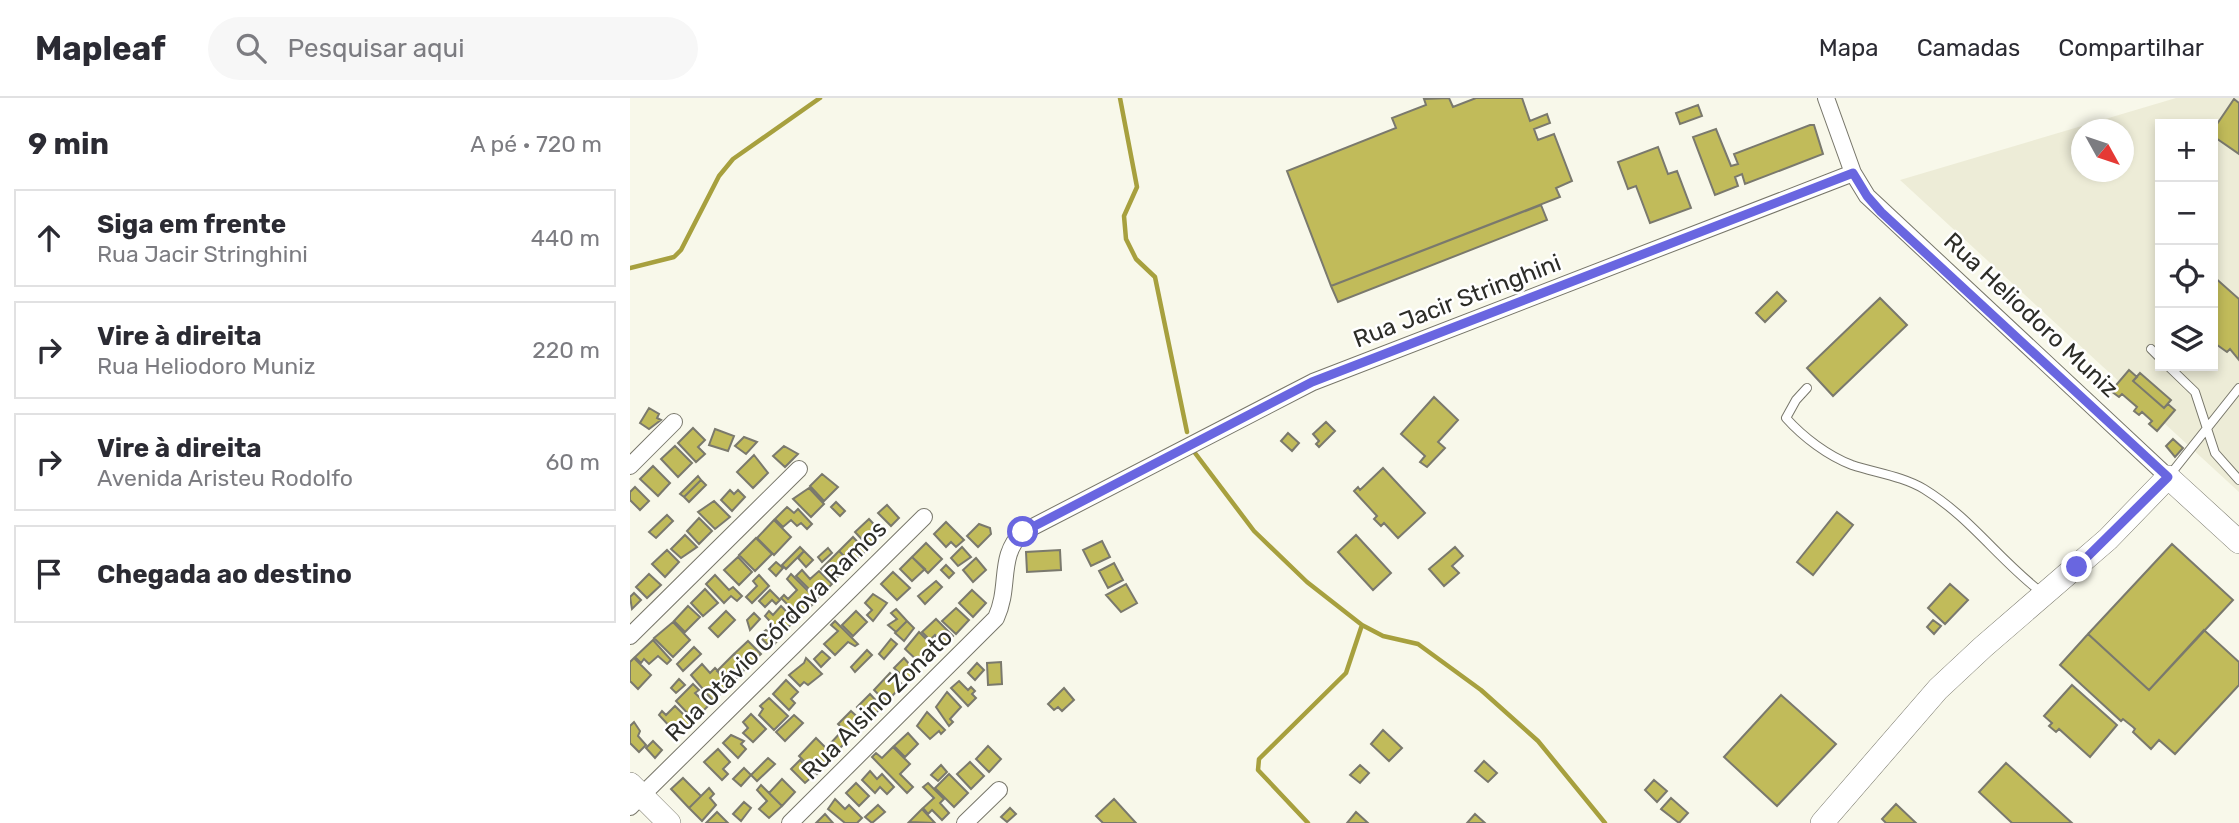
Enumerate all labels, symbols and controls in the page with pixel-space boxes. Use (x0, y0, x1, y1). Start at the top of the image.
search box (208, 17, 698, 80)
text: Mapleaf (35, 29, 166, 68)
icon: search (232, 29, 270, 67)
text: Pesquisar aqui (288, 33, 464, 64)
text: Mapa (1819, 34, 1879, 62)
text: Camadas (1917, 34, 2020, 62)
text: Compartilhar (2058, 34, 2204, 62)
north arrow (2071, 119, 2134, 182)
map controls (2155, 119, 2218, 371)
button: + (2155, 119, 2218, 182)
text: 9 min (28, 126, 109, 162)
text: A pé · 720 m (470, 130, 602, 158)
button: − (2155, 182, 2218, 245)
text: Siga em frente (97, 209, 286, 240)
icon: ahead (30, 219, 68, 257)
text: 440 m (531, 224, 600, 252)
street label: Rua Heliodoro Muniz (1938, 227, 2124, 403)
text: Rua Jacir Stringhini (97, 240, 308, 268)
button: locate (2155, 245, 2218, 308)
street label: Rua Jacir Stringhini (1349, 248, 1565, 354)
button: layers (2155, 308, 2218, 371)
text: Vire à direita (97, 321, 262, 352)
icon: right (30, 331, 68, 369)
text: 220 m (532, 336, 600, 364)
text: Rua Heliodoro Muniz (97, 352, 315, 380)
text: Vire à direita (97, 433, 262, 464)
icon: right (30, 443, 68, 481)
text: 60 m (545, 448, 600, 476)
text: Avenida Aristeu Rodolfo (97, 464, 353, 492)
street label: Rua Otávio Córdova Ramos (660, 515, 892, 747)
route start (1007, 516, 1038, 547)
route end (2061, 551, 2092, 582)
icon: arrive (30, 555, 68, 593)
text: Chegada ao destino (97, 559, 352, 590)
street label: Rua Alsino Zonato (796, 623, 958, 785)

